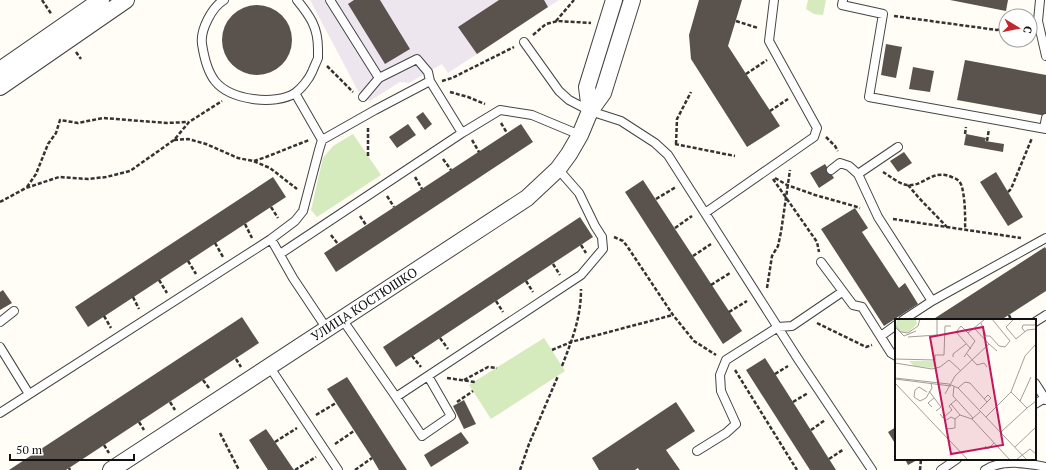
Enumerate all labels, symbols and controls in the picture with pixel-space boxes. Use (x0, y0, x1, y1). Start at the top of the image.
north arrow (998, 8, 1038, 48)
text: С (1020, 25, 1035, 34)
street label: УЛИЦА КОСТЮШКО (307, 263, 421, 345)
inset map (895, 319, 1036, 460)
scale bar (10, 436, 134, 462)
text: 50 m (16, 442, 43, 457)

